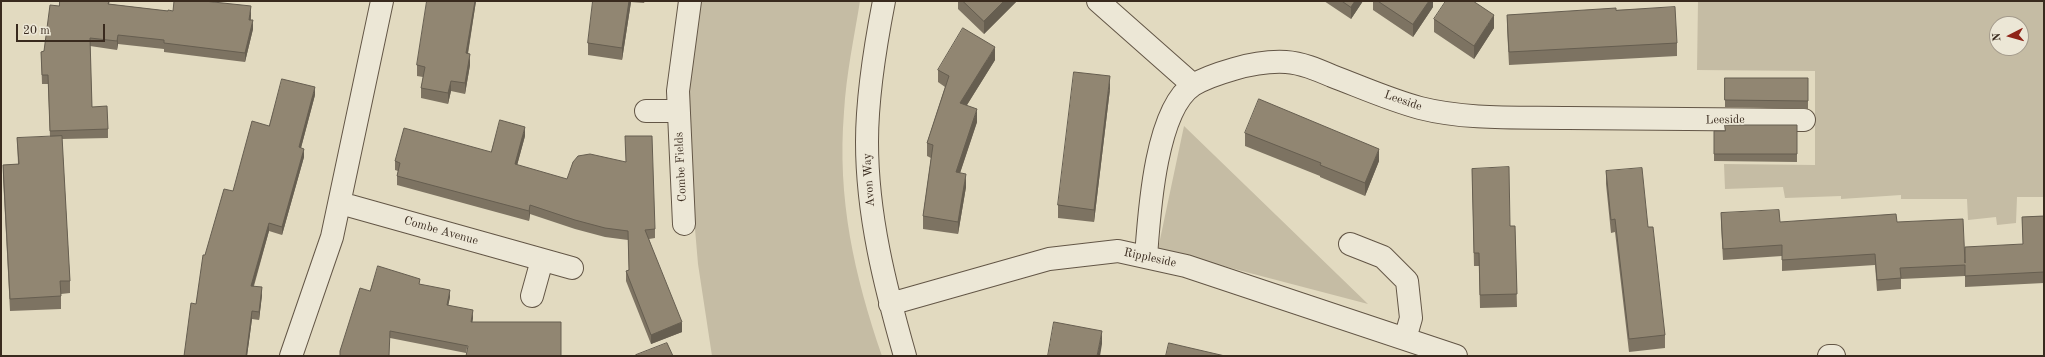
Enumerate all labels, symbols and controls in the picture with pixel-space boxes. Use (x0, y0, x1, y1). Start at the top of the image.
scale bar (18, 16, 107, 42)
north arrow (1989, 16, 2029, 56)
text: 20 m (23, 25, 50, 37)
text: N (1992, 32, 2003, 42)
street label: Leeside (1382, 88, 1424, 114)
street label: Leeside (1705, 112, 1745, 128)
street label: Combe Fields (672, 132, 690, 202)
street label: Avon Way (860, 153, 878, 207)
street label: Combe Avenue (402, 214, 480, 248)
street label: Rippleside (1122, 245, 1178, 271)

